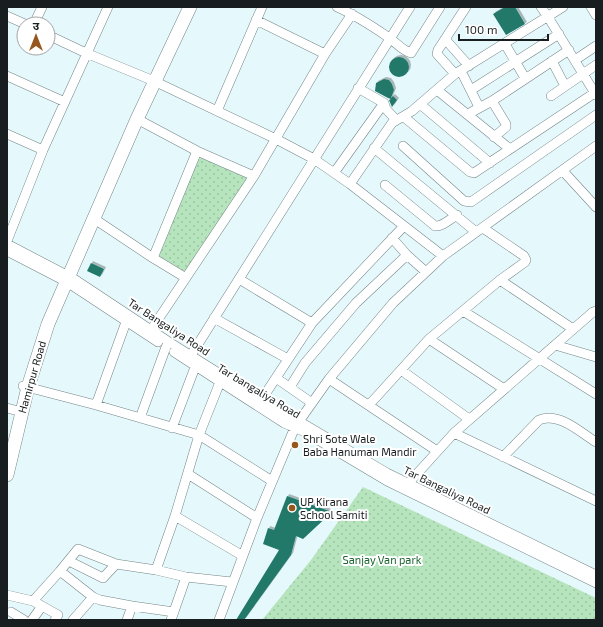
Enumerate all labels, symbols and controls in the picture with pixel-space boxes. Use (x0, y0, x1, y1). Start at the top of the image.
north arrow (16, 16, 56, 56)
scale bar (459, 16, 548, 42)
text: उ (33, 19, 40, 32)
text: 100 m (465, 22, 497, 36)
street label: Tar Bangaliya Road (126, 295, 213, 358)
street label: Hamirpur Road (15, 339, 48, 415)
street label: Tar bangaliya Road (215, 361, 303, 420)
place label: Shri Sote Wale Baba Hanuman Mandir (303, 432, 417, 458)
marker: Shri Sote Wale Baba Hanuman Mandir (290, 440, 300, 450)
street label: Tar Bangaliya Road (402, 463, 493, 516)
place label: UP Kirana School Samiti (300, 495, 367, 521)
marker: UP Kirana School Samiti (287, 503, 297, 513)
park label: Sanjay Van park (343, 553, 422, 567)

